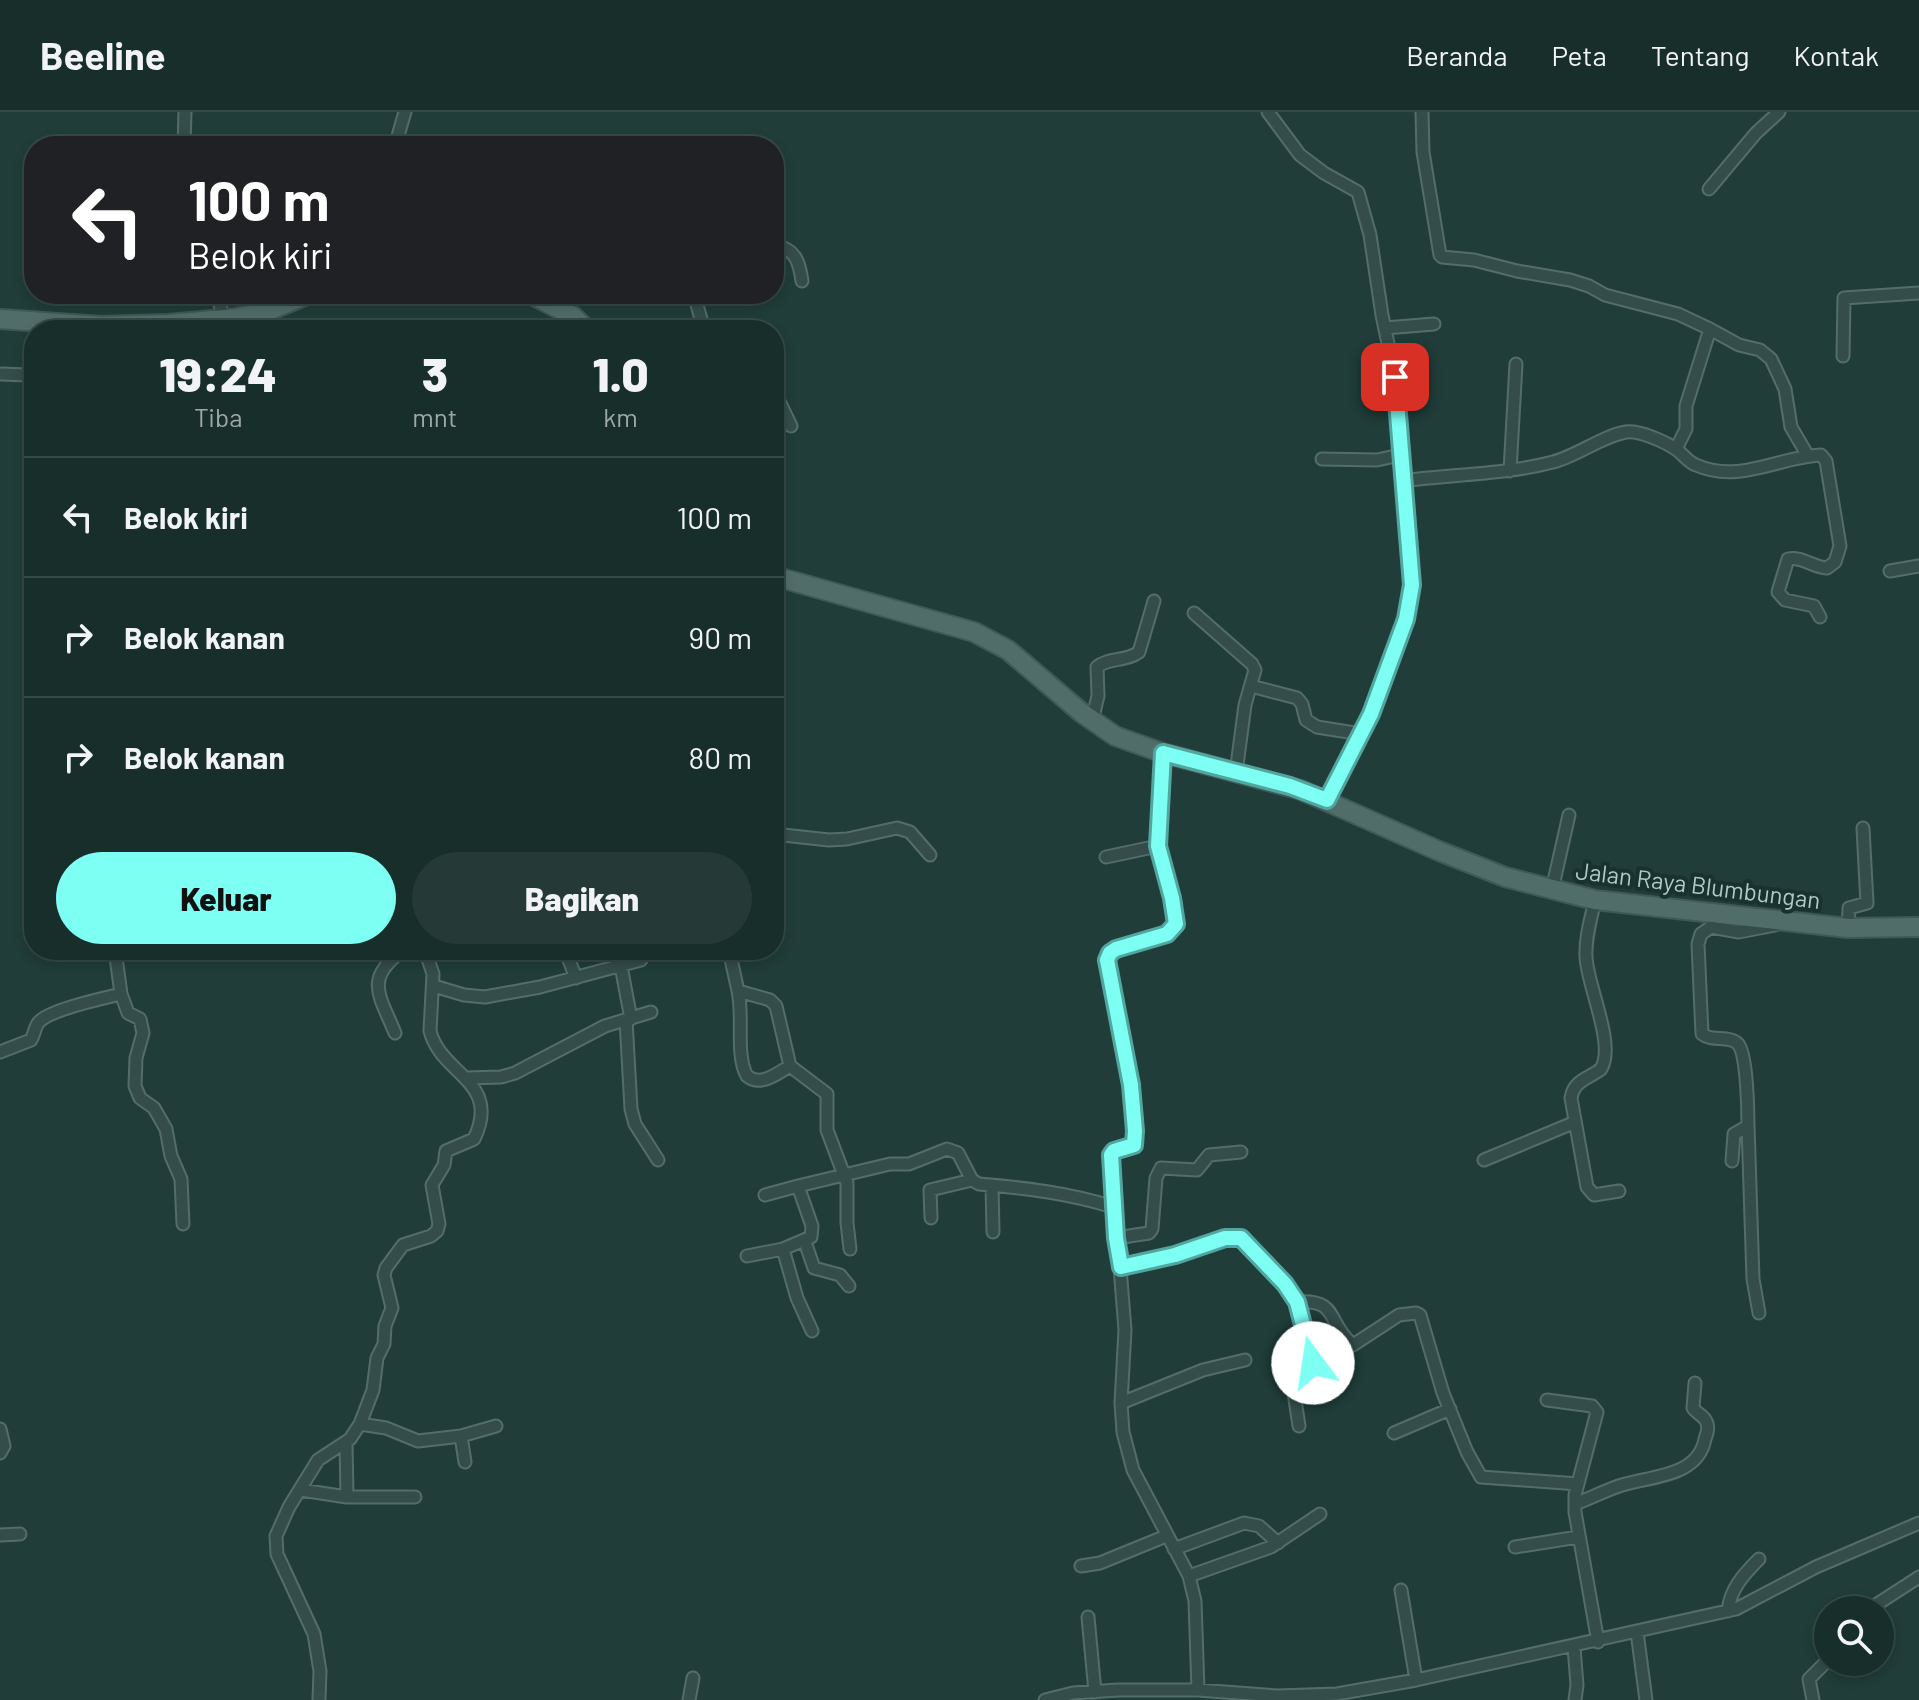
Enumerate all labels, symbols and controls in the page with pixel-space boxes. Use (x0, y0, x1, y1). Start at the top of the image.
text: Beeline (40, 32, 165, 78)
text: Beranda (1406, 38, 1508, 72)
text: Peta (1552, 38, 1607, 72)
text: Tentang (1651, 38, 1749, 72)
text: Kontak (1793, 38, 1879, 72)
text: 100 m (188, 165, 330, 232)
icon: left (56, 168, 160, 272)
text: Belok kiri (188, 233, 332, 276)
pin (1361, 343, 1429, 411)
text: 19:24 (159, 344, 277, 402)
text: 3 (422, 344, 448, 402)
text: 1.0 (593, 344, 649, 402)
icon: arrive (1373, 355, 1417, 399)
text: Tiba (194, 401, 242, 432)
text: mnt (412, 401, 457, 432)
text: km (603, 401, 638, 432)
icon: left (56, 495, 100, 539)
text: Belok kiri (124, 499, 248, 535)
text: 100 m (677, 499, 752, 535)
icon: right (56, 615, 100, 659)
text: Belok kanan (124, 619, 285, 655)
text: 90 m (689, 619, 752, 655)
icon: right (56, 735, 100, 779)
text: Belok kanan (124, 739, 285, 775)
text: 80 m (689, 739, 752, 775)
button: Keluar (56, 852, 396, 944)
button: Bagikan (412, 852, 752, 944)
street label: Jalan Raya Blumbungan (1574, 855, 1822, 914)
position arrow (1271, 1321, 1355, 1405)
map controls (1814, 1596, 1894, 1676)
button: search (1814, 1596, 1894, 1676)

